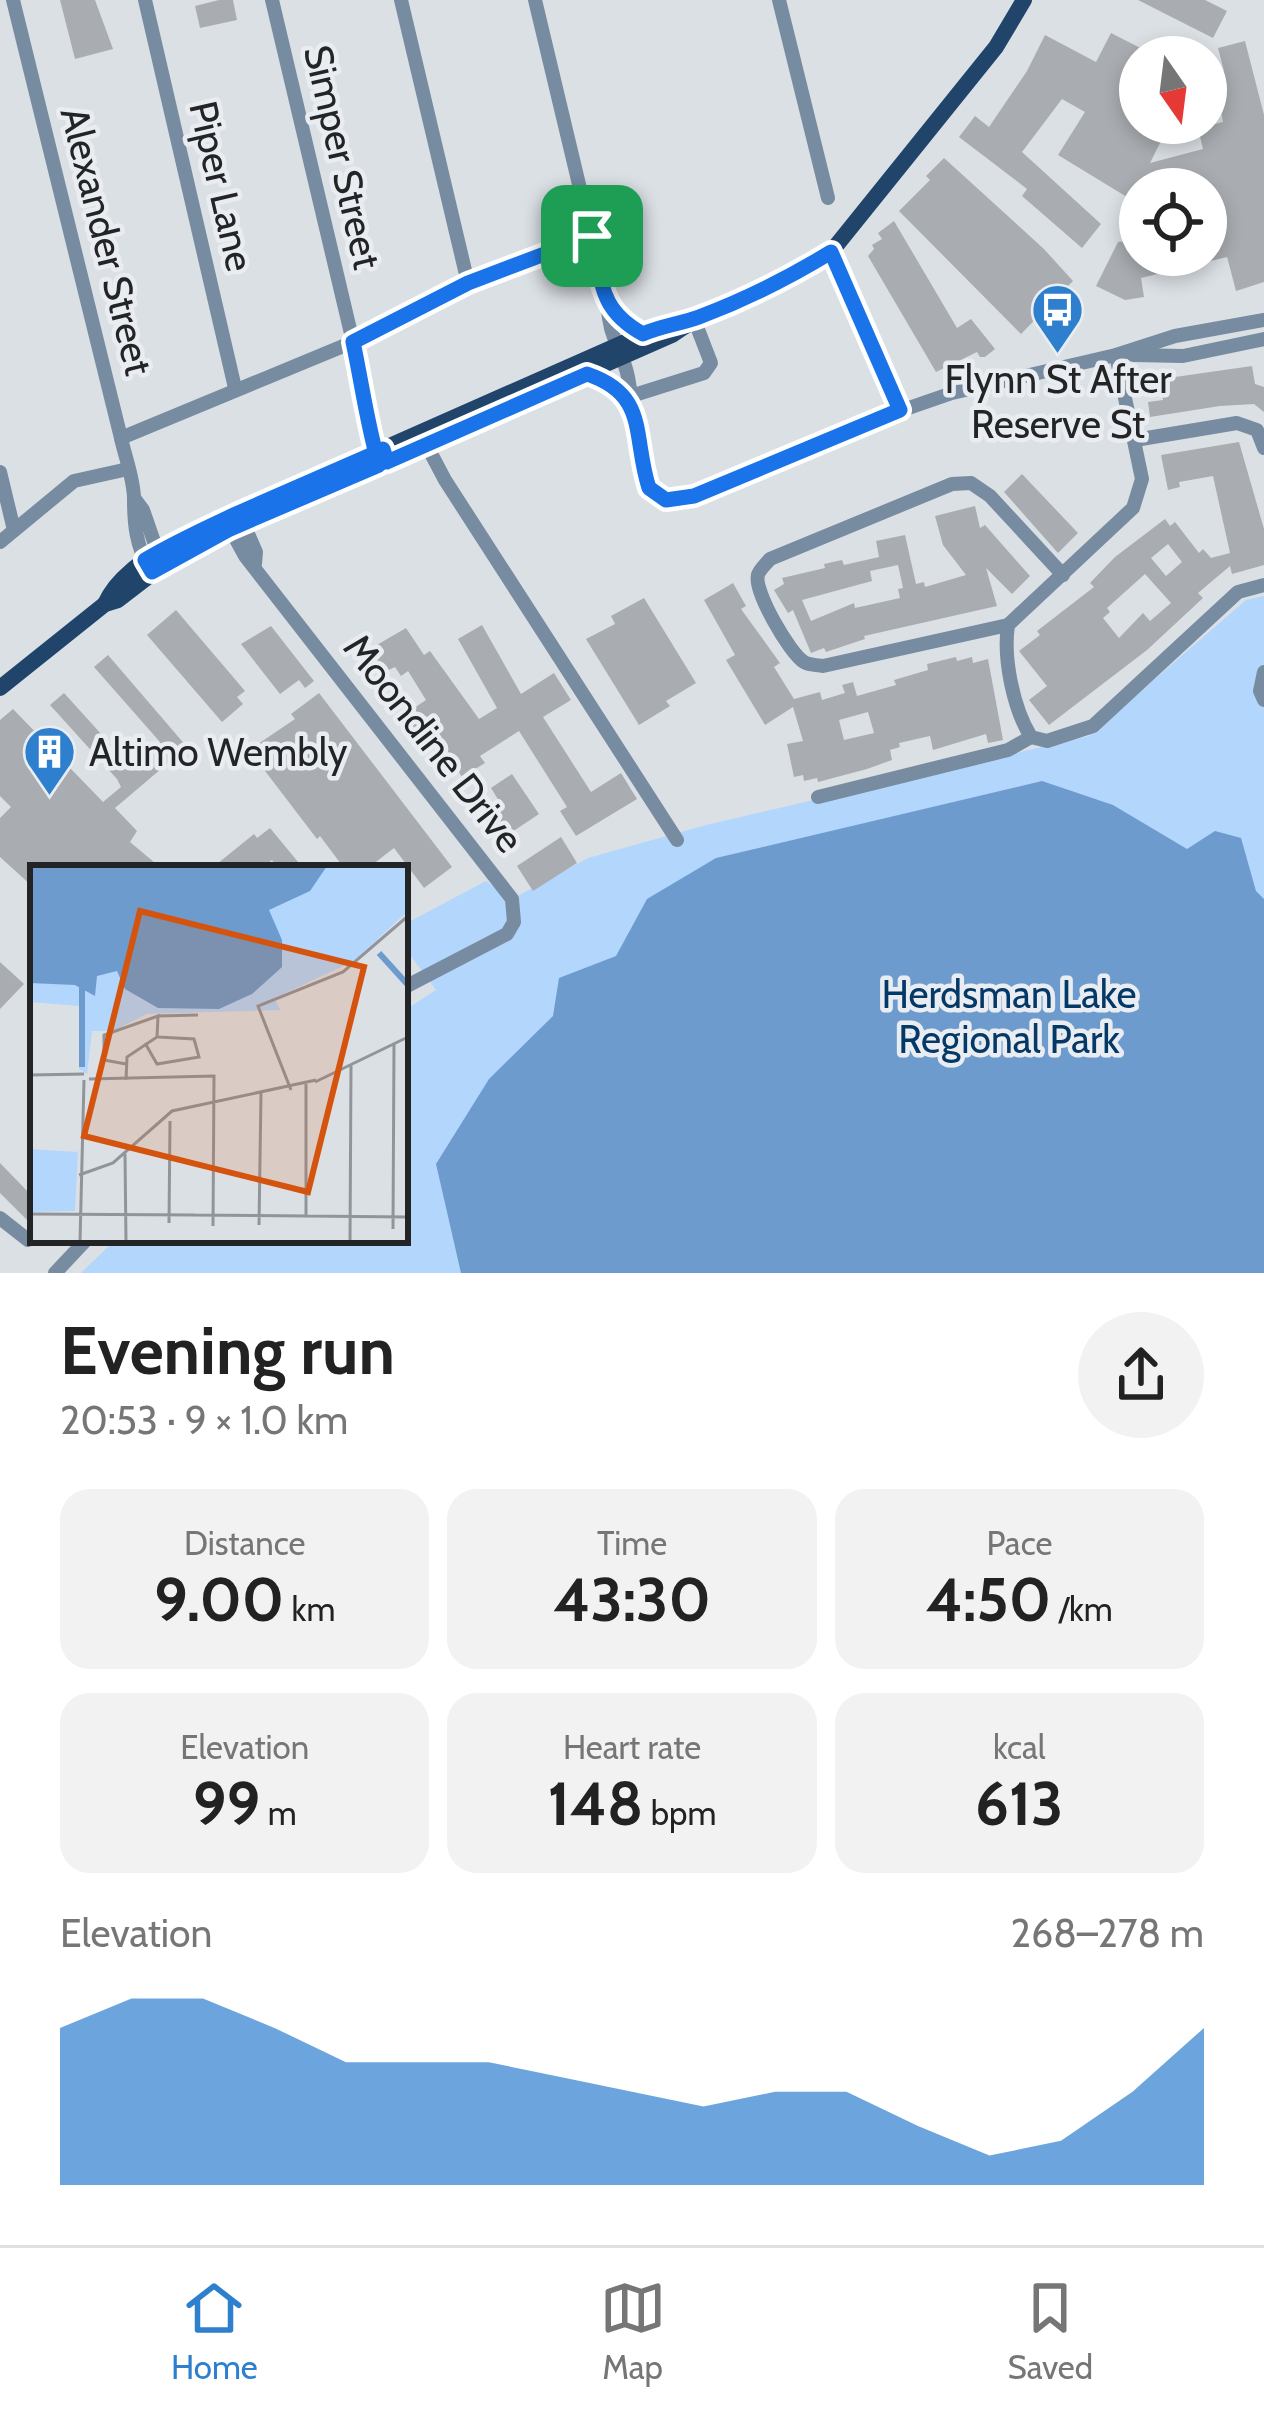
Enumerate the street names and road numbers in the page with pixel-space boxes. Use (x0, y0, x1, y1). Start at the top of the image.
street label: Simper Street (294, 41, 392, 273)
street label: Piper Lane (179, 96, 265, 276)
street label: Alexander Street (51, 102, 163, 380)
street label: Moondine Drive (334, 624, 534, 862)

